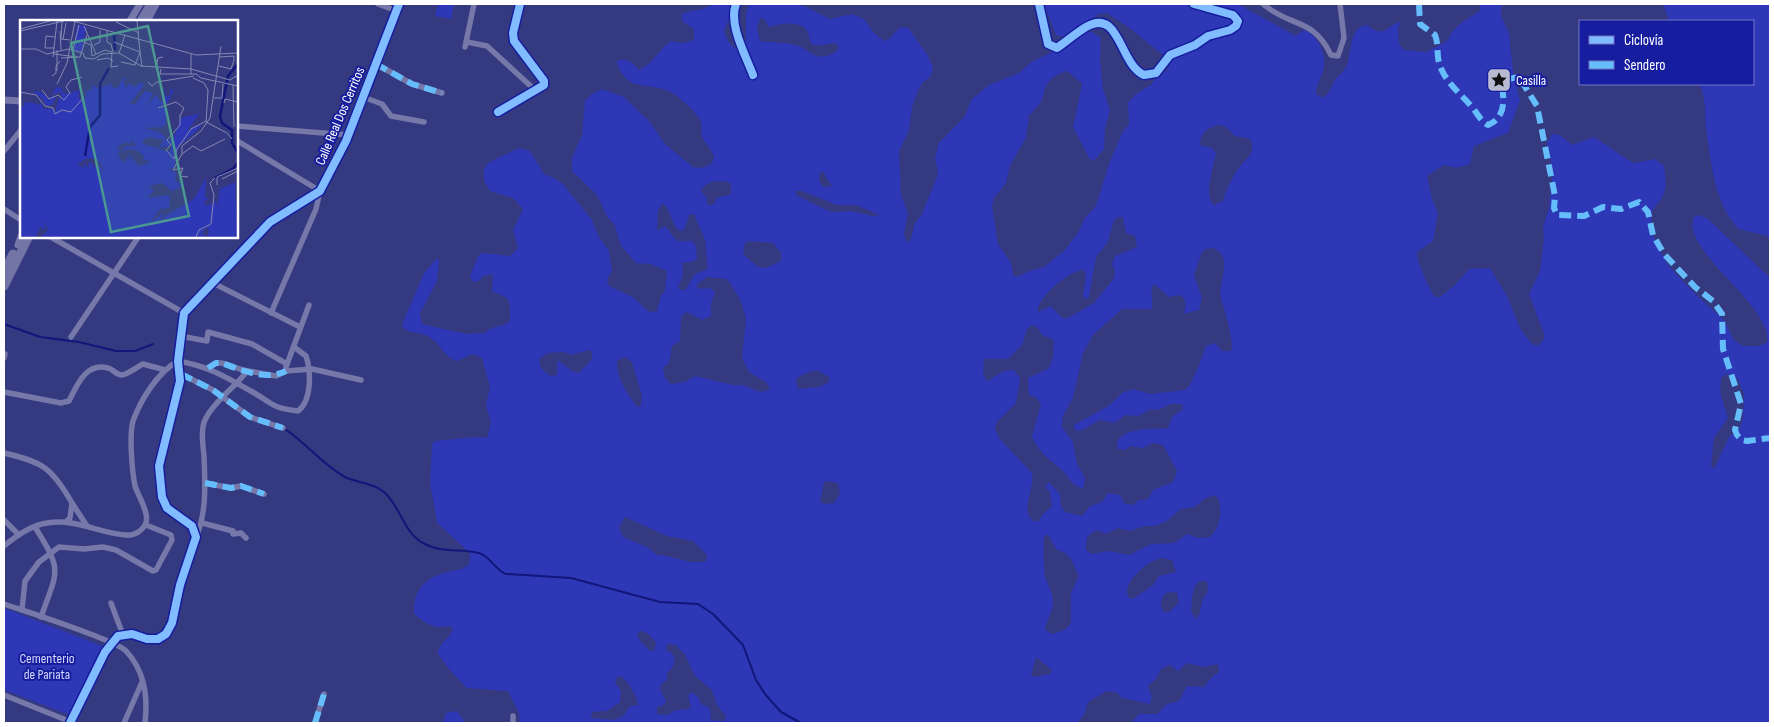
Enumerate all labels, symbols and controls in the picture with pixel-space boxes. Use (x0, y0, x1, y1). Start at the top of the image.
inset map (20, 20, 238, 238)
legend (1579, 20, 1754, 85)
text: Ciclovía (1624, 31, 1664, 50)
text: Sendero (1624, 56, 1665, 75)
street label: Calle Real Dos Cerritos (312, 64, 368, 168)
place icon: Casilla (1486, 67, 1512, 93)
place label: Casilla (1516, 72, 1546, 89)
park label: Cementerio de Pariata (19, 650, 75, 683)

